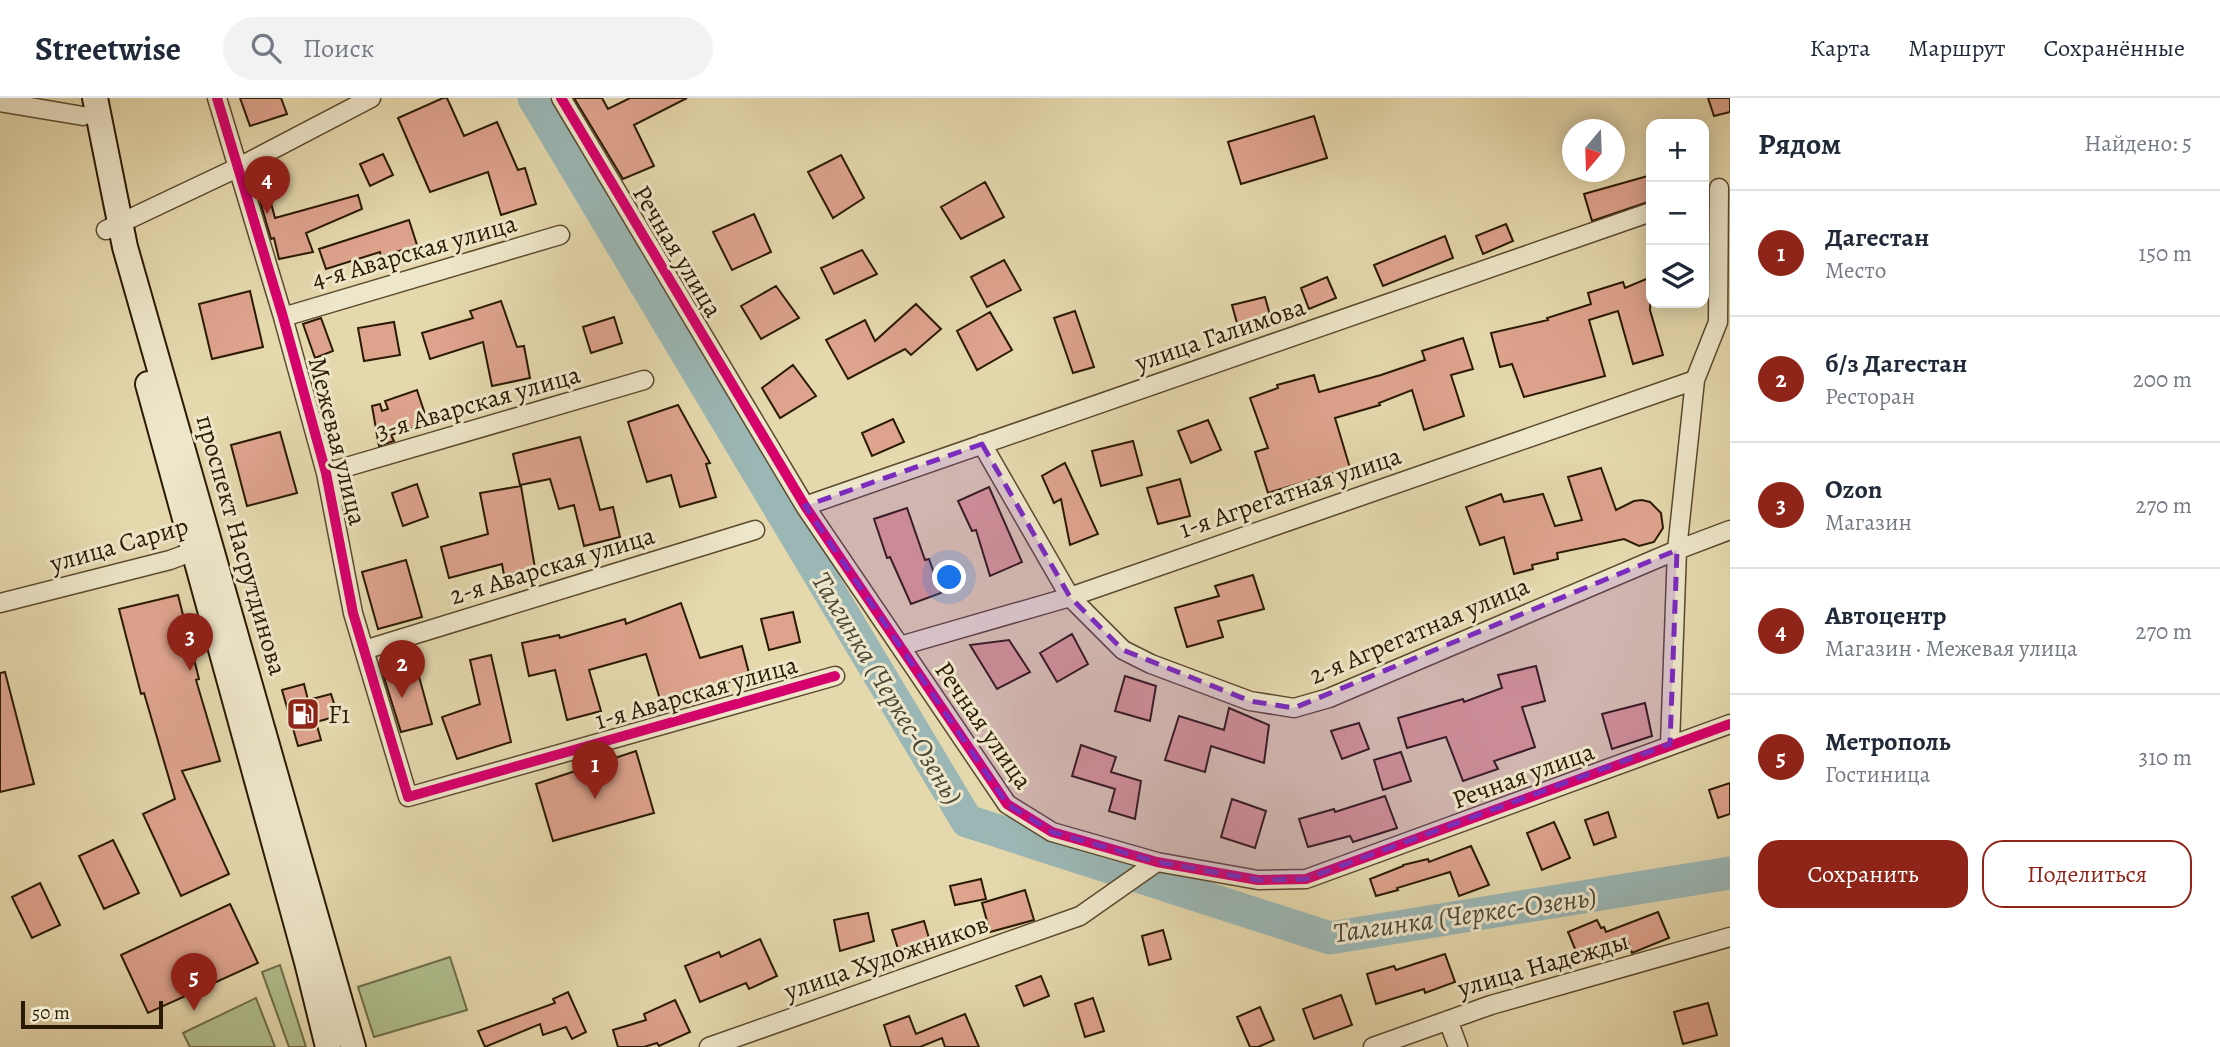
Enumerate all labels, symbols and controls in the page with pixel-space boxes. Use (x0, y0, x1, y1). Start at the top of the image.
search box (223, 17, 713, 80)
text: Streetwise (35, 26, 181, 71)
icon: search (247, 29, 285, 67)
text: Поиск (303, 31, 374, 66)
text: Карта (1810, 32, 1870, 64)
text: Маршрут (1908, 32, 2006, 64)
text: Сохранённые (2044, 32, 2185, 64)
north arrow (1562, 119, 1625, 182)
map controls (1646, 119, 1709, 308)
button: + (1646, 119, 1709, 182)
text: Рядом (1758, 124, 1841, 164)
text: Найдено: 5 (2084, 128, 2192, 159)
pin: 4 (244, 156, 290, 214)
street label: Речная улица (624, 179, 731, 324)
button: − (1646, 182, 1709, 245)
street label: 4-я Аварская улица (308, 205, 521, 297)
text: Дагестан (1825, 220, 1929, 255)
text: 1 (1777, 238, 1785, 269)
text: 150 m (2138, 238, 2192, 269)
button: layers (1646, 245, 1709, 308)
text: Место (1825, 255, 1886, 286)
street label: улица Галимова (1129, 289, 1310, 380)
text: б/з Дагестан (1825, 346, 1967, 381)
street label: Межевая улица (300, 353, 375, 529)
street label: 3-я Аварская улица (372, 357, 584, 448)
text: 2 (1775, 364, 1787, 395)
text: 200 m (2133, 364, 2192, 395)
text: Ресторан (1825, 381, 1915, 412)
street label: проспект Насрутдинова (188, 411, 295, 679)
street label: 1-я Агрегатная улица (1175, 438, 1406, 547)
text: Ozon (1825, 472, 1883, 507)
text: 3 (1776, 490, 1786, 521)
text: 270 m (2135, 490, 2192, 521)
text: Магазин (1825, 507, 1912, 538)
street label: улица Сарир (45, 508, 192, 581)
street label: 2-я Аварская улица (445, 518, 659, 613)
your location (932, 560, 966, 594)
water label: Талгинка (Черкес-Озень) (802, 565, 972, 812)
street label: 2-я Агрегатная улица (1304, 568, 1535, 693)
text: Автоцентр (1825, 598, 1947, 633)
pin: 3 (167, 613, 213, 671)
text: 4 (1776, 616, 1786, 647)
text: 270 m (2135, 616, 2192, 647)
text: Магазин · Межевая улица (1825, 633, 2078, 664)
pin: 2 (379, 640, 425, 698)
street label: 1-я Аварская улица (591, 647, 801, 738)
street label: Речная улица (927, 654, 1041, 796)
fuel station icon: F1 (284, 695, 322, 733)
place label: F1 (328, 697, 350, 732)
text: Метрополь (1825, 724, 1951, 759)
street label: Речная улица (1447, 734, 1599, 817)
pin: 1 (572, 741, 618, 799)
text: 5 (1776, 742, 1786, 773)
text: 310 m (2139, 742, 2192, 773)
text: Гостиница (1825, 759, 1930, 790)
button: Сохранить (1758, 840, 1968, 908)
button: Поделиться (1982, 840, 2192, 908)
water label: Талгинка (Черкес-Озень) (1331, 878, 1599, 952)
street label: улица Художников (779, 906, 993, 1009)
street label: улица Надежды (1453, 923, 1633, 1006)
pin: 5 (171, 953, 217, 1011)
scale bar (21, 998, 163, 1030)
text: 50 m (32, 1000, 70, 1026)

